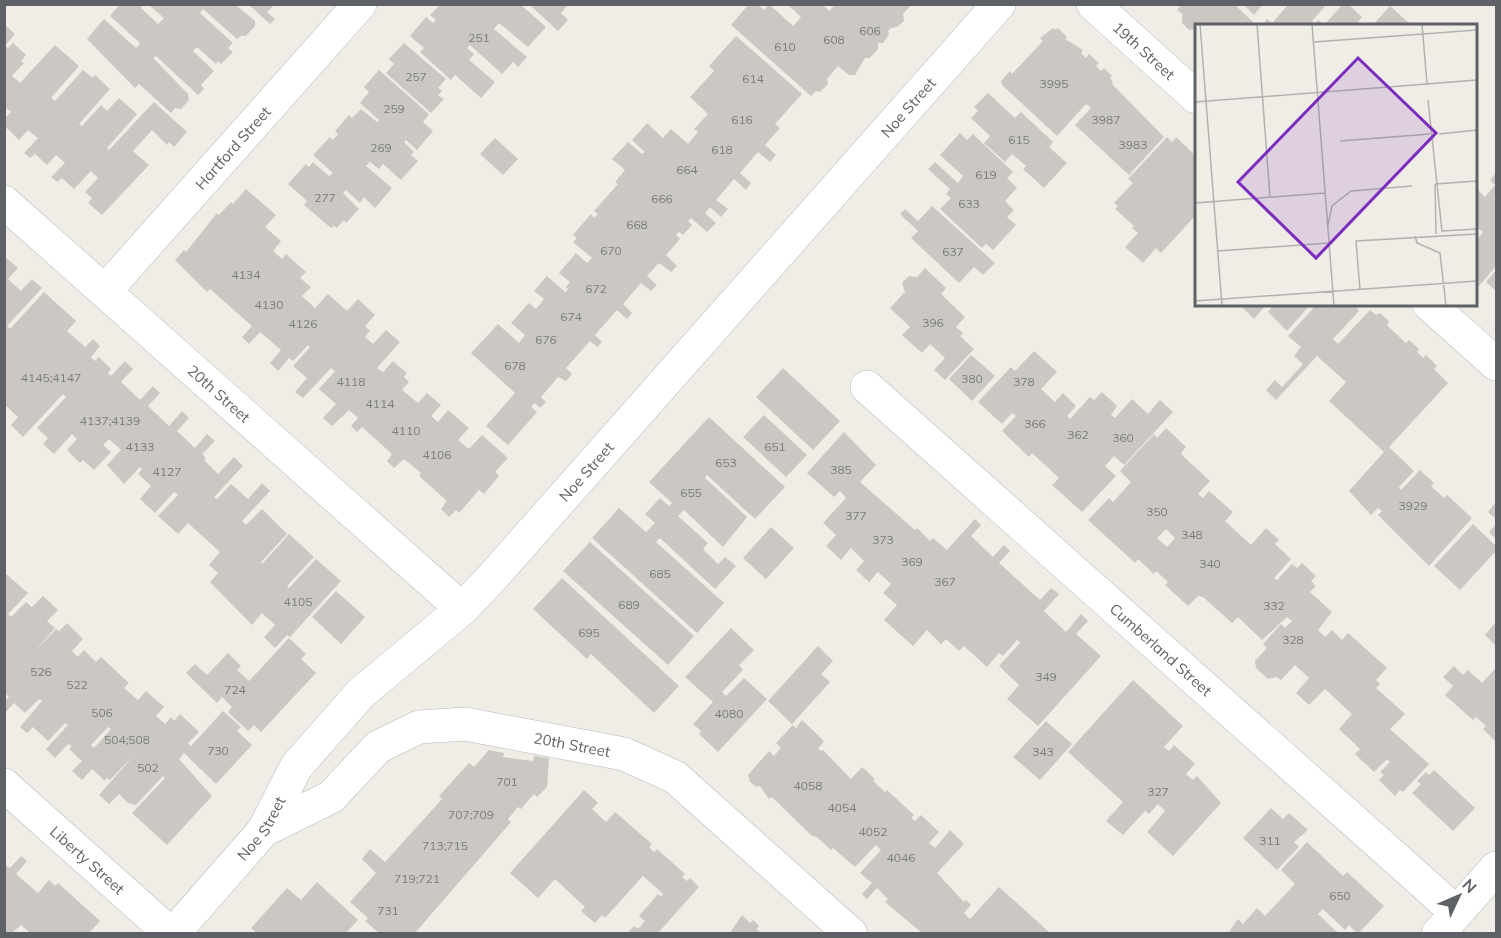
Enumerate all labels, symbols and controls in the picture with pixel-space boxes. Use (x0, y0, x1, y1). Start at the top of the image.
street label: 19th Street (1109, 17, 1179, 83)
house number: 606 (859, 23, 881, 38)
inset map (1195, 24, 1477, 306)
house number: 251 (468, 30, 490, 45)
house number: 608 (823, 32, 845, 47)
house number: 610 (774, 39, 796, 54)
house number: 257 (405, 69, 427, 84)
house number: 614 (742, 71, 764, 86)
street label: Noe Street (876, 73, 939, 141)
house number: 3995 (1040, 76, 1068, 91)
house number: 259 (383, 101, 405, 116)
street label: Hartford Street (191, 102, 274, 193)
house number: 616 (731, 112, 753, 127)
house number: 3987 (1092, 112, 1120, 127)
house number: 615 (1008, 132, 1030, 147)
house number: 3983 (1119, 137, 1147, 152)
house number: 269 (370, 140, 392, 155)
house number: 618 (711, 142, 733, 157)
house number: 664 (676, 162, 698, 177)
house number: 619 (975, 167, 997, 182)
house number: 277 (314, 190, 336, 205)
house number: 666 (651, 191, 673, 206)
house number: 633 (958, 196, 980, 211)
house number: 668 (626, 217, 648, 232)
house number: 670 (600, 243, 622, 258)
house number: 637 (942, 244, 964, 259)
house number: 4134 (232, 267, 260, 282)
house number: 672 (585, 281, 607, 296)
house number: 4130 (255, 297, 283, 312)
house number: 674 (560, 309, 582, 324)
house number: 396 (922, 315, 944, 330)
house number: 4126 (289, 316, 317, 331)
house number: 676 (535, 332, 557, 347)
house number: 678 (504, 358, 526, 373)
street label: 20th Street (184, 360, 255, 426)
house number: 4145;4147 (21, 370, 81, 385)
house number: 380 (961, 371, 983, 386)
house number: 4118 (337, 374, 365, 389)
house number: 378 (1013, 374, 1035, 389)
house number: 4114 (366, 396, 394, 411)
house number: 4137;4139 (80, 413, 140, 428)
house number: 366 (1024, 416, 1046, 431)
house number: 4110 (392, 423, 420, 438)
house number: 362 (1067, 427, 1089, 442)
house number: 360 (1112, 430, 1134, 445)
street label: Noe Street (555, 438, 617, 505)
house number: 4133 (126, 439, 154, 454)
house number: 651 (764, 439, 786, 454)
house number: 4106 (423, 447, 451, 462)
house number: 653 (715, 455, 737, 470)
house number: 385 (830, 462, 852, 477)
house number: 4127 (153, 464, 181, 479)
house number: 655 (680, 485, 702, 500)
house number: 3929 (1399, 498, 1427, 513)
house number: 350 (1146, 504, 1168, 519)
house number: 377 (845, 508, 867, 523)
house number: 348 (1181, 527, 1203, 542)
house number: 373 (872, 532, 894, 547)
house number: 369 (901, 554, 923, 569)
house number: 340 (1199, 556, 1221, 571)
house number: 685 (649, 566, 671, 581)
house number: 367 (934, 574, 956, 589)
house number: 4105 (284, 594, 312, 609)
house number: 689 (618, 597, 640, 612)
house number: 332 (1263, 598, 1285, 613)
street label: Cumberland Street (1106, 599, 1216, 700)
house number: 695 (578, 625, 600, 640)
house number: 328 (1282, 632, 1304, 647)
house number: 526 (30, 664, 52, 679)
house number: 349 (1035, 669, 1057, 684)
house number: 522 (66, 677, 88, 692)
house number: 724 (224, 682, 246, 697)
house number: 506 (91, 705, 113, 720)
house number: 4080 (715, 706, 743, 721)
street label: 20th Street (532, 728, 612, 761)
house number: 504;508 (104, 732, 150, 747)
house number: 730 (207, 743, 229, 758)
house number: 343 (1032, 744, 1054, 759)
house number: 502 (137, 760, 159, 775)
house number: 701 (496, 774, 518, 789)
house number: 4058 (794, 778, 822, 793)
house number: 327 (1147, 784, 1169, 799)
street label: Noe Street (233, 793, 289, 864)
house number: 4054 (828, 800, 856, 815)
house number: 707;709 (448, 807, 494, 822)
street label: Liberty Street (46, 821, 129, 898)
house number: 4052 (859, 824, 887, 839)
house number: 311 (1259, 833, 1281, 848)
house number: 713;715 (422, 838, 468, 853)
house number: 4046 (887, 850, 915, 865)
north arrow (1429, 866, 1489, 926)
house number: 719;721 (394, 871, 440, 886)
text: N (1458, 874, 1481, 897)
house number: 650 (1329, 888, 1351, 903)
house number: 731 (377, 903, 399, 918)

